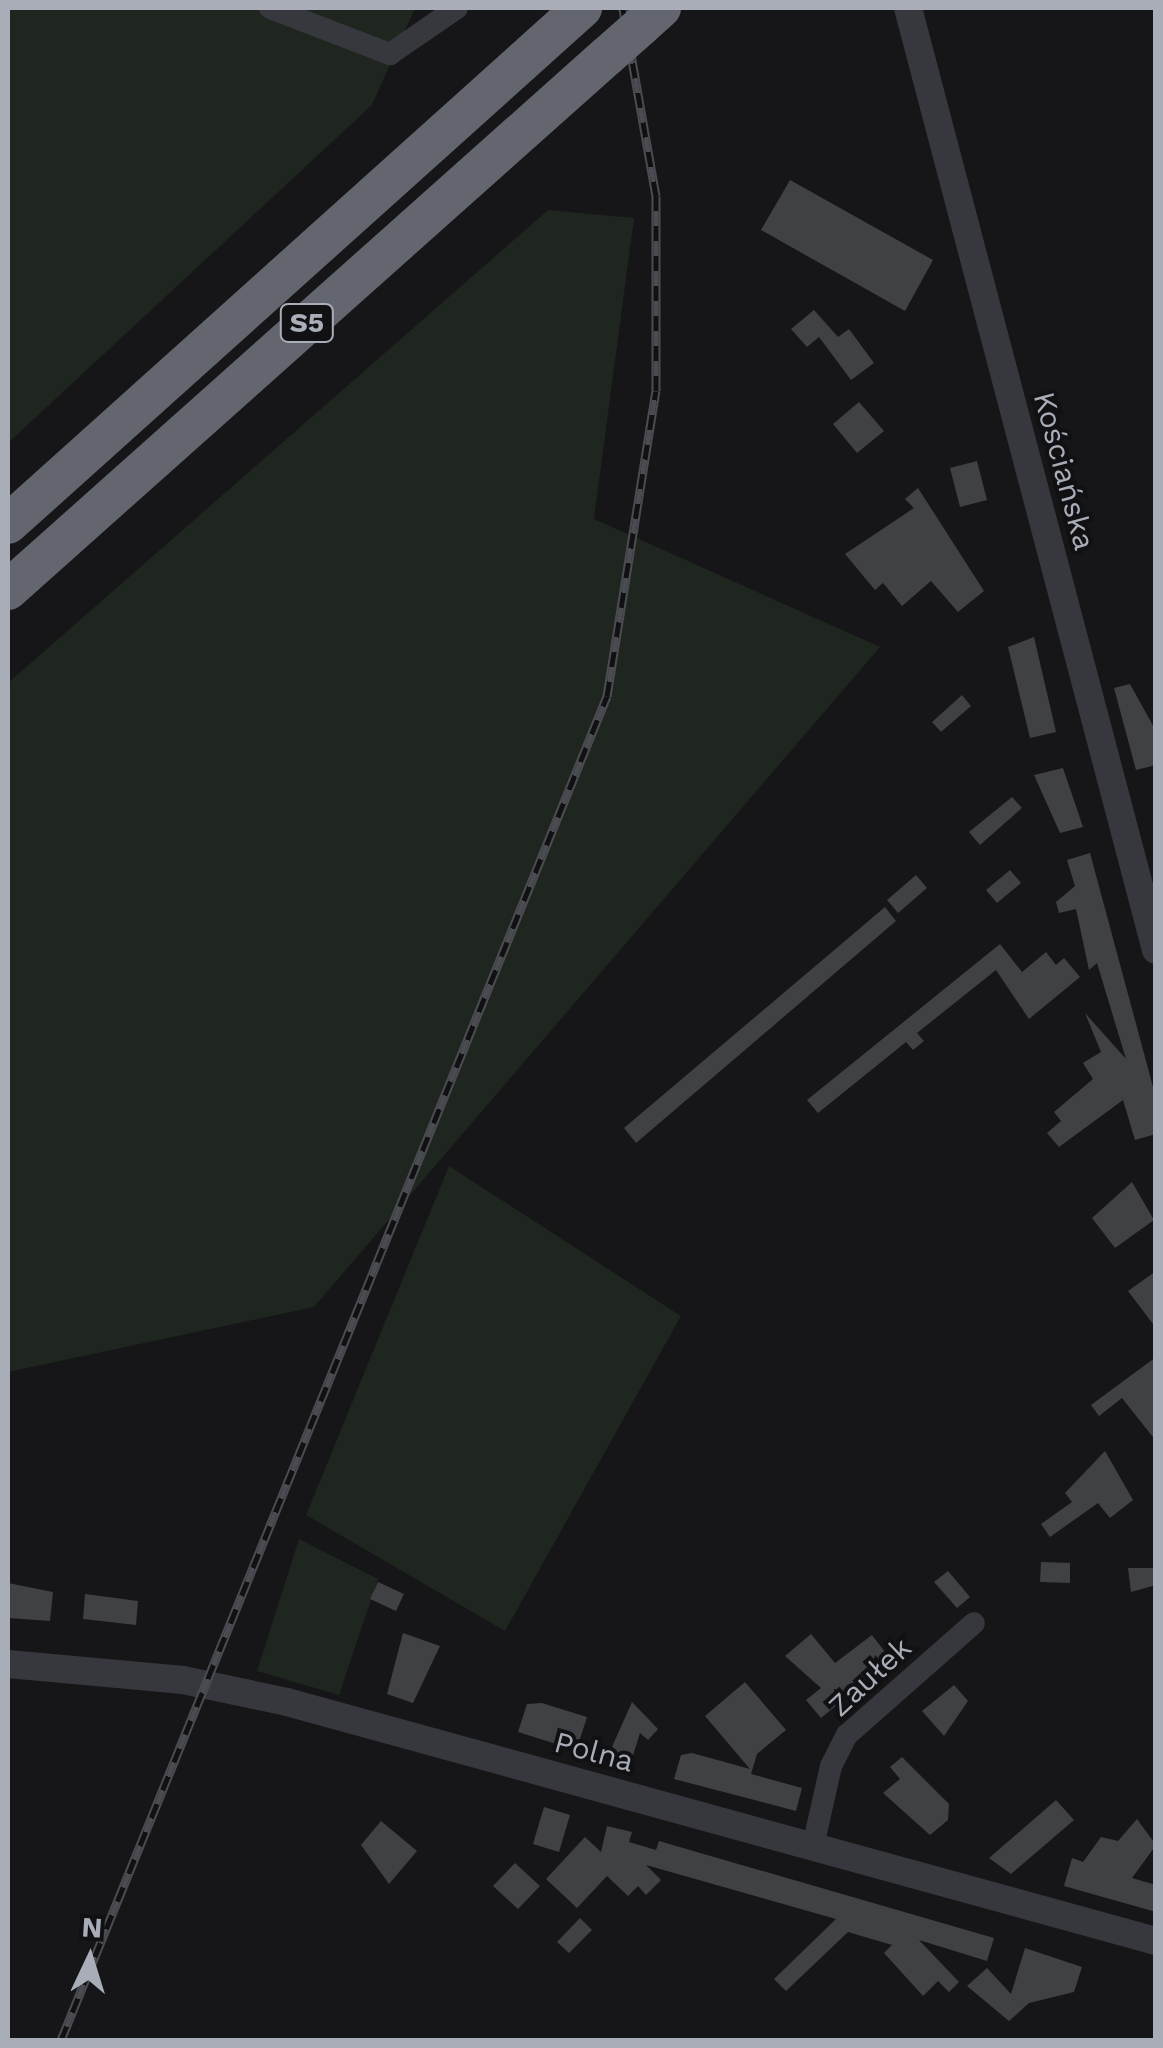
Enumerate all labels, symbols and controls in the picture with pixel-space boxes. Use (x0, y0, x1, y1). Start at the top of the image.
road number: S5 (280, 300, 334, 346)
street label: Kościańska (1026, 388, 1102, 554)
street label: Zaułek (821, 1630, 919, 1724)
street label: Polna (550, 1724, 638, 1780)
north arrow (40, 1908, 140, 2008)
text: N (81, 1910, 104, 1945)

